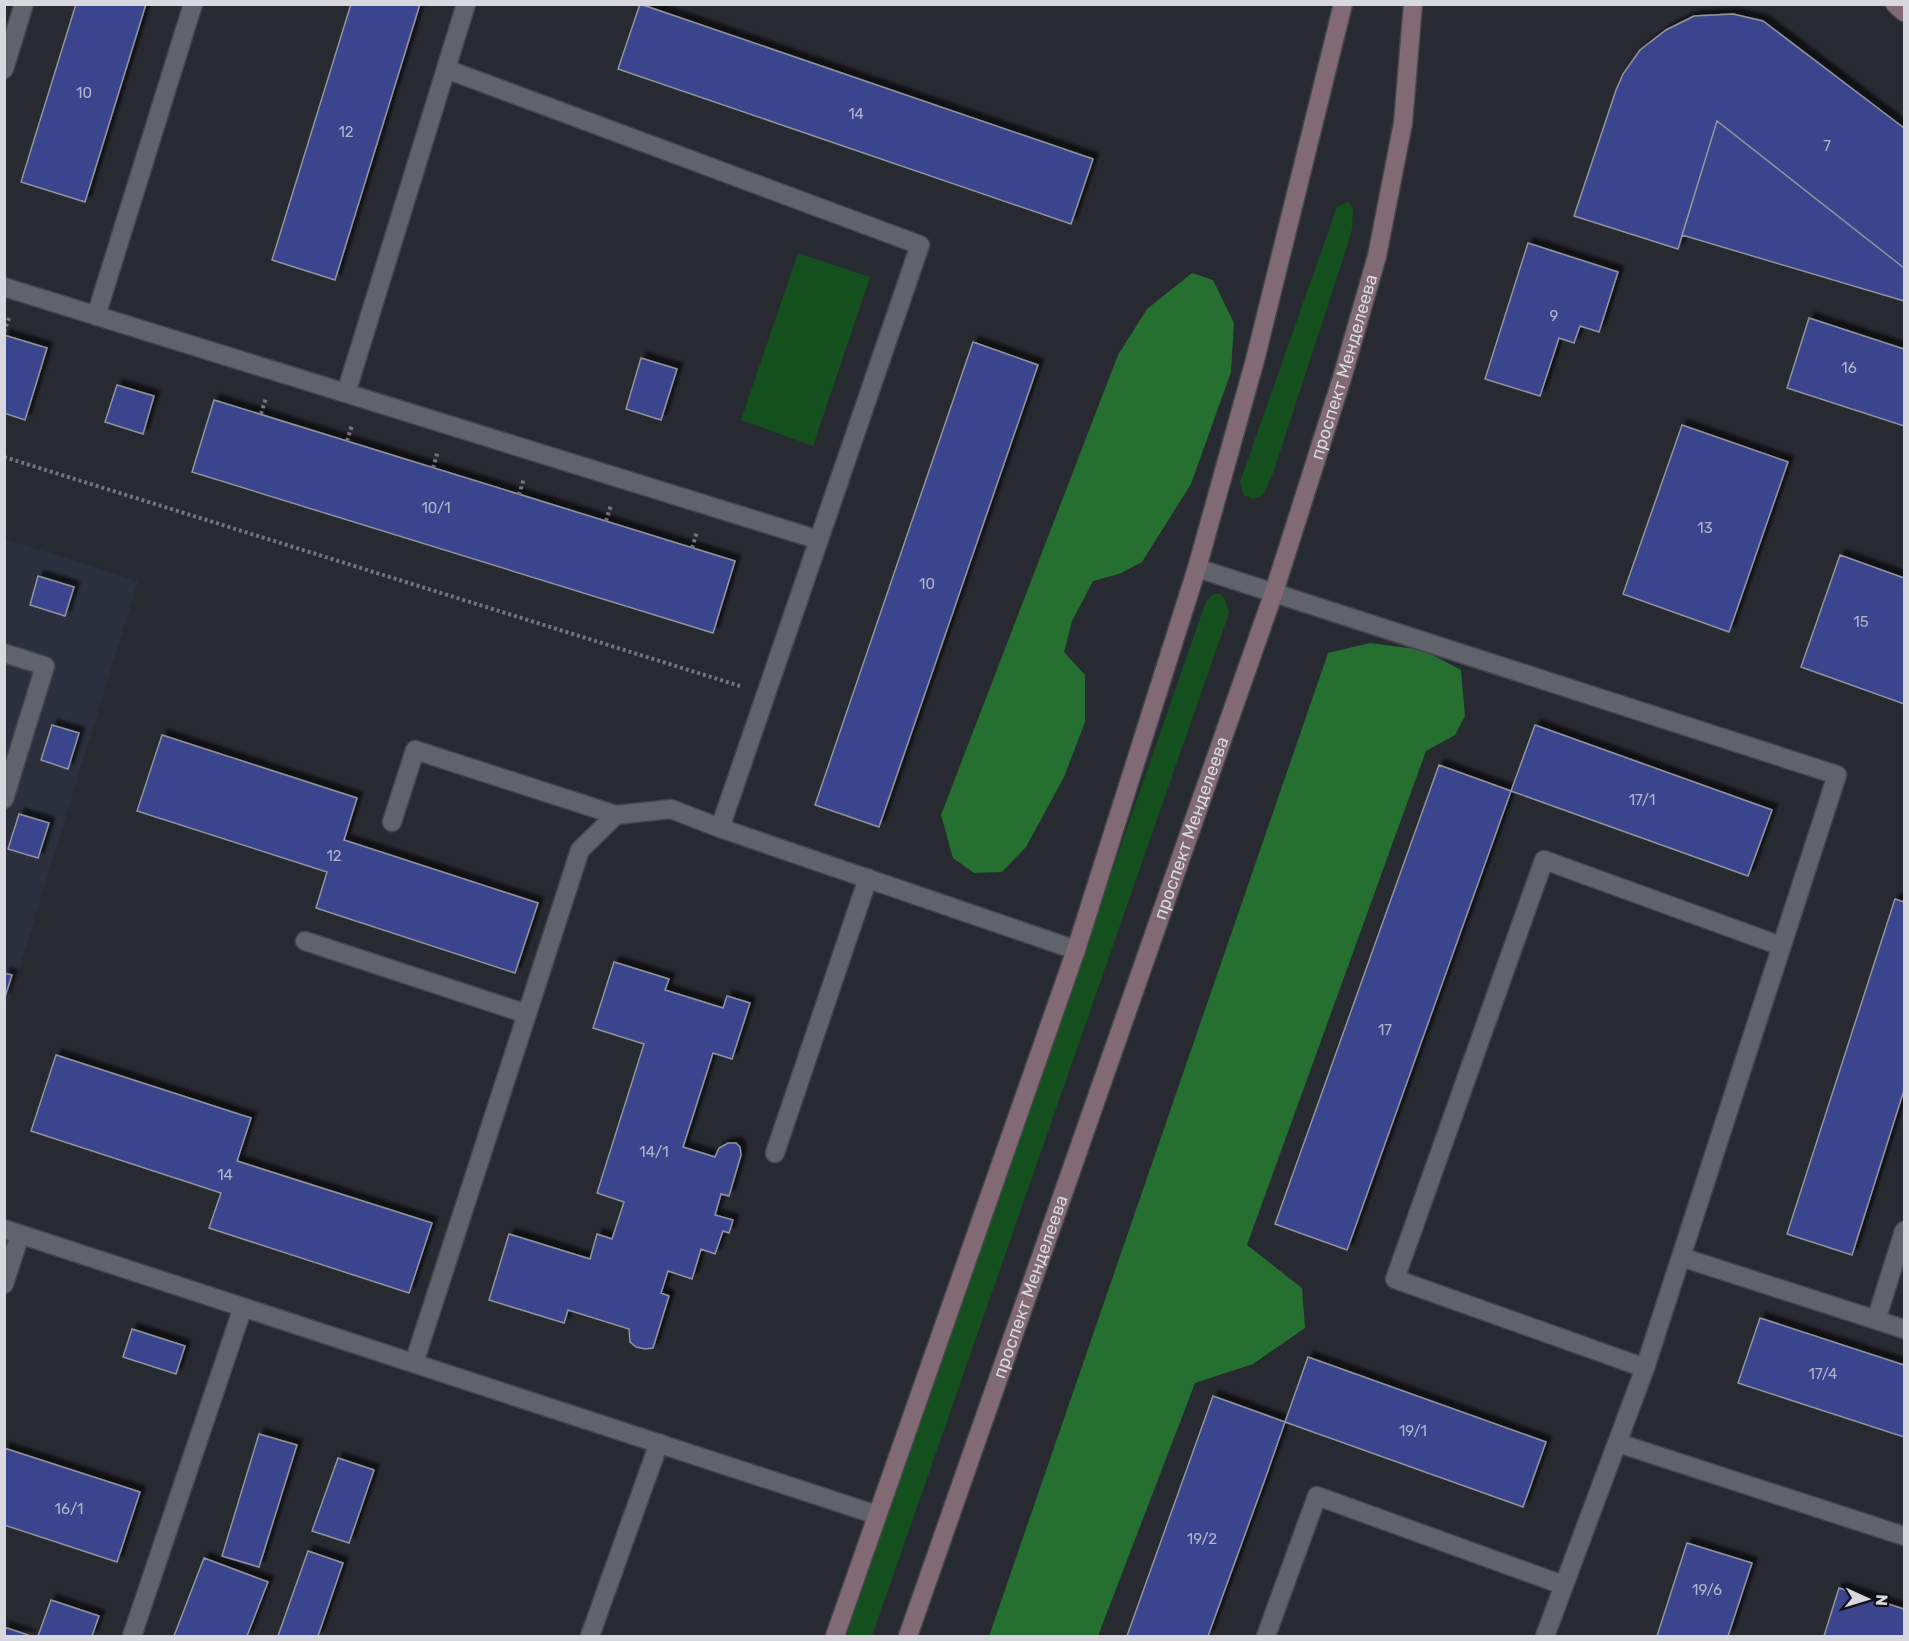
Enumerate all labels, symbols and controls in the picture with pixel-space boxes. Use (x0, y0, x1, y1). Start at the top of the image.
house number: 10 (76, 84, 92, 102)
house number: 14 (848, 105, 864, 123)
house number: 12 (338, 123, 354, 141)
house number: 7 (1823, 137, 1831, 155)
street label: проспект Менделеева (1306, 272, 1382, 462)
house number: 9 (1550, 307, 1559, 325)
house number: 16 (1841, 359, 1857, 377)
house number: 10/1 (421, 499, 451, 517)
house number: 13 (1697, 519, 1713, 537)
house number: 10 (919, 575, 935, 593)
house number: 15 (1853, 613, 1869, 631)
street label: проспект Менделеева (1149, 734, 1233, 923)
house number: 17/1 (1629, 791, 1655, 809)
house number: 12 (326, 847, 342, 865)
house number: 17 (1378, 1021, 1392, 1039)
house number: 14/1 (639, 1143, 669, 1161)
house number: 14 (217, 1166, 233, 1184)
street label: проспект Менделеева (988, 1192, 1073, 1381)
house number: 17/4 (1809, 1365, 1837, 1383)
house number: 19/1 (1399, 1422, 1427, 1440)
house number: 16/1 (55, 1500, 84, 1518)
house number: 19/2 (1187, 1530, 1217, 1548)
north arrow (1837, 1569, 1897, 1629)
house number: 19/6 (1692, 1581, 1722, 1599)
text: N (1872, 1594, 1891, 1606)

